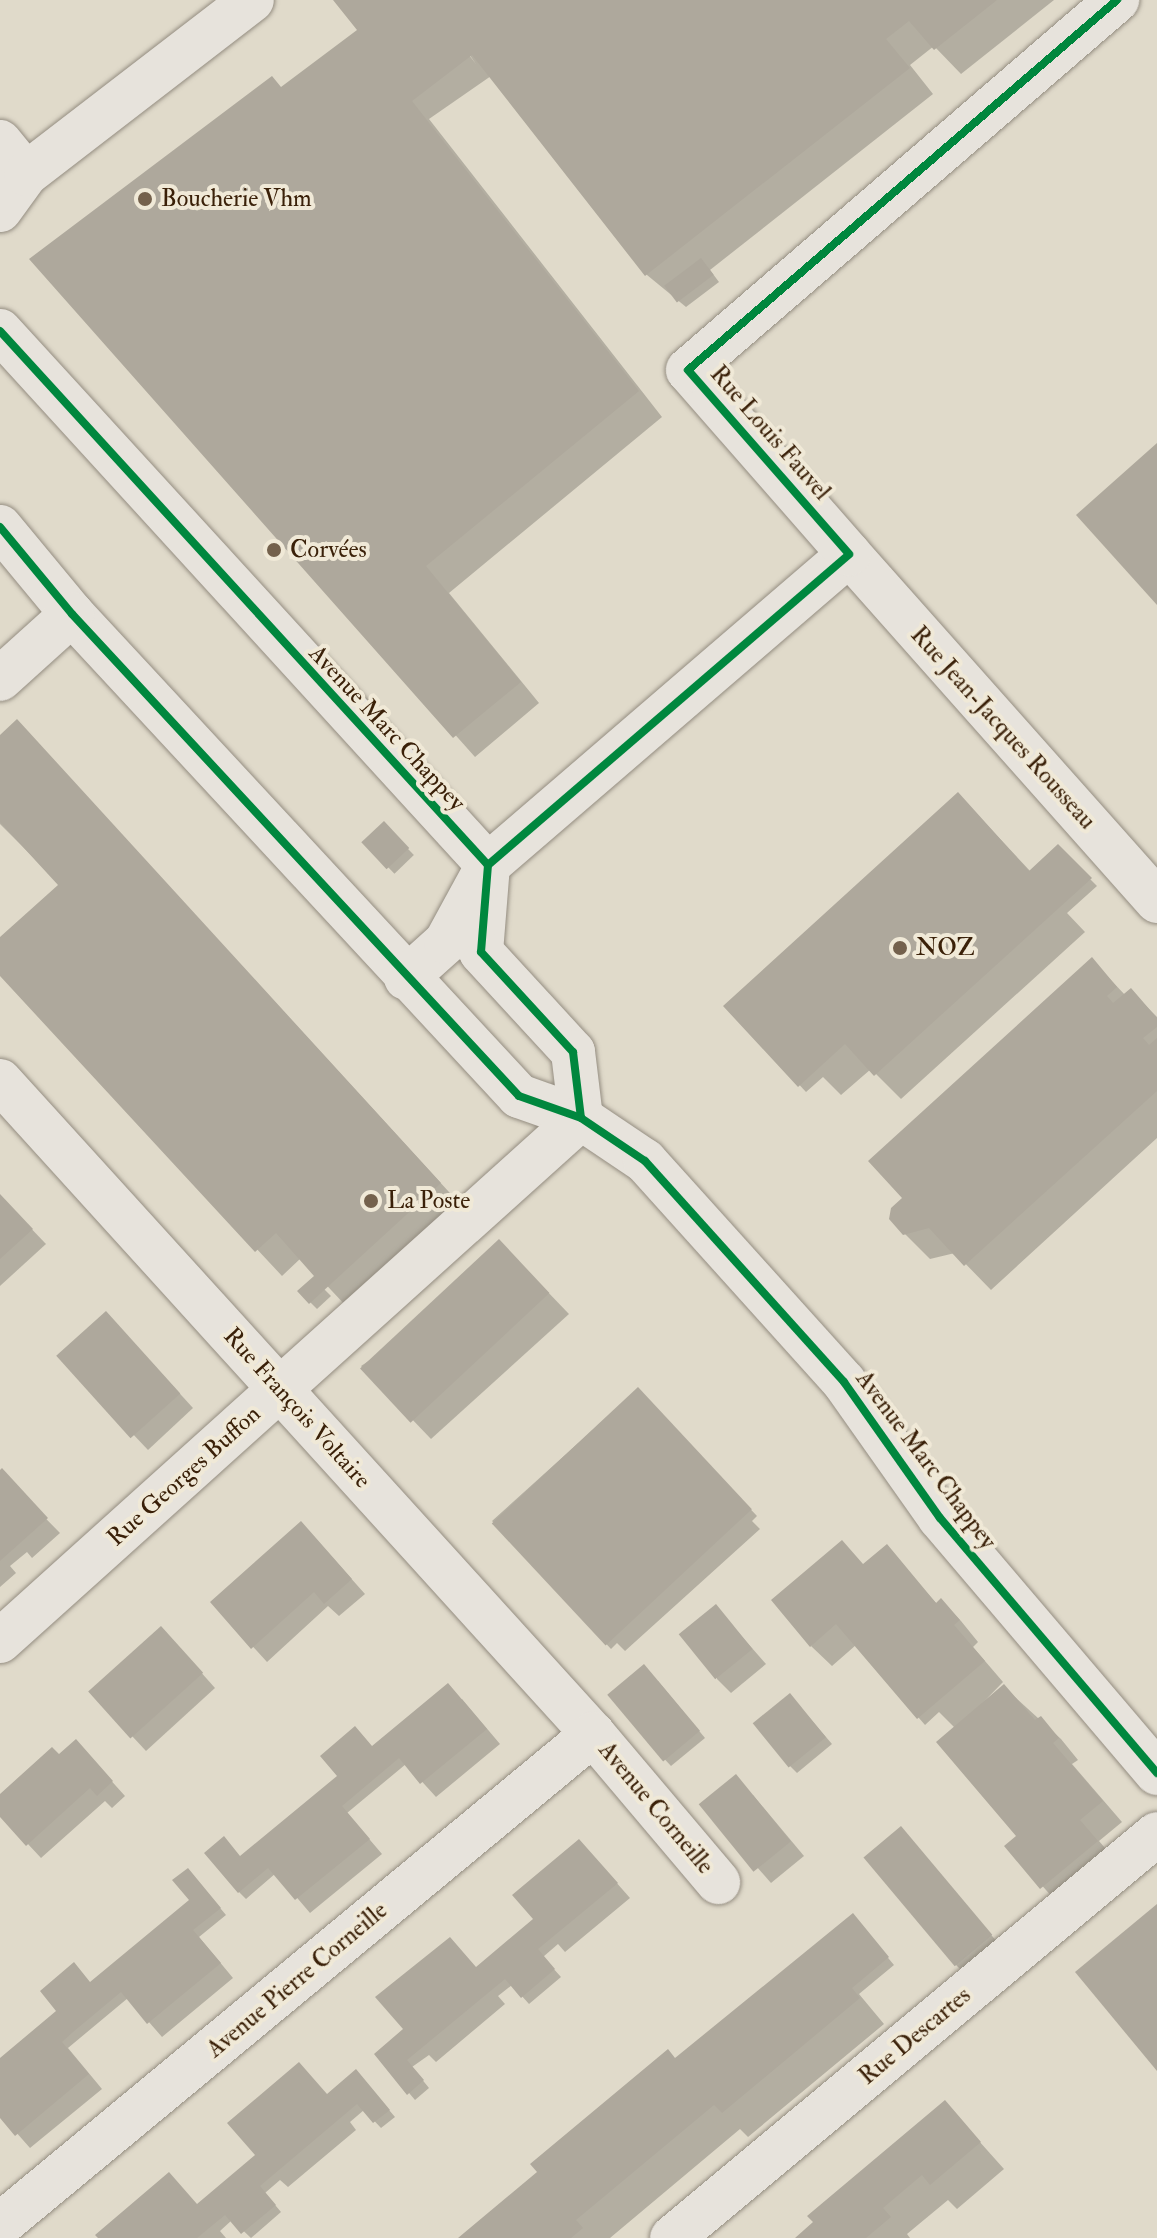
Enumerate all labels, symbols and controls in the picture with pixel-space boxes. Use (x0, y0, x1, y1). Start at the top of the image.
place label: Boucherie Vhm (161, 185, 312, 213)
marker: Boucherie Vhm (136, 190, 154, 208)
street label: Rue Louis Fauvel (704, 360, 836, 506)
place label: Corvées (290, 536, 367, 564)
marker: Corvées (265, 541, 283, 559)
street label: Rue Jean-Jacques Rousseau (904, 621, 1102, 835)
street label: Avenue Marc Chappey (303, 639, 471, 817)
place label: NOZ (916, 934, 975, 962)
marker: NOZ (891, 939, 909, 957)
place label: La Poste (387, 1187, 470, 1215)
marker: La Poste (362, 1192, 380, 1210)
street label: Rue François Voltaire (217, 1322, 377, 1494)
street label: Avenue Marc Chappey (850, 1365, 1002, 1555)
street label: Rue Georges Buffon (102, 1400, 266, 1552)
street label: Avenue Corneille (592, 1736, 720, 1880)
street label: Avenue Pierre Corneille (201, 1896, 393, 2064)
street label: Rue Descartes (853, 1981, 977, 2091)

